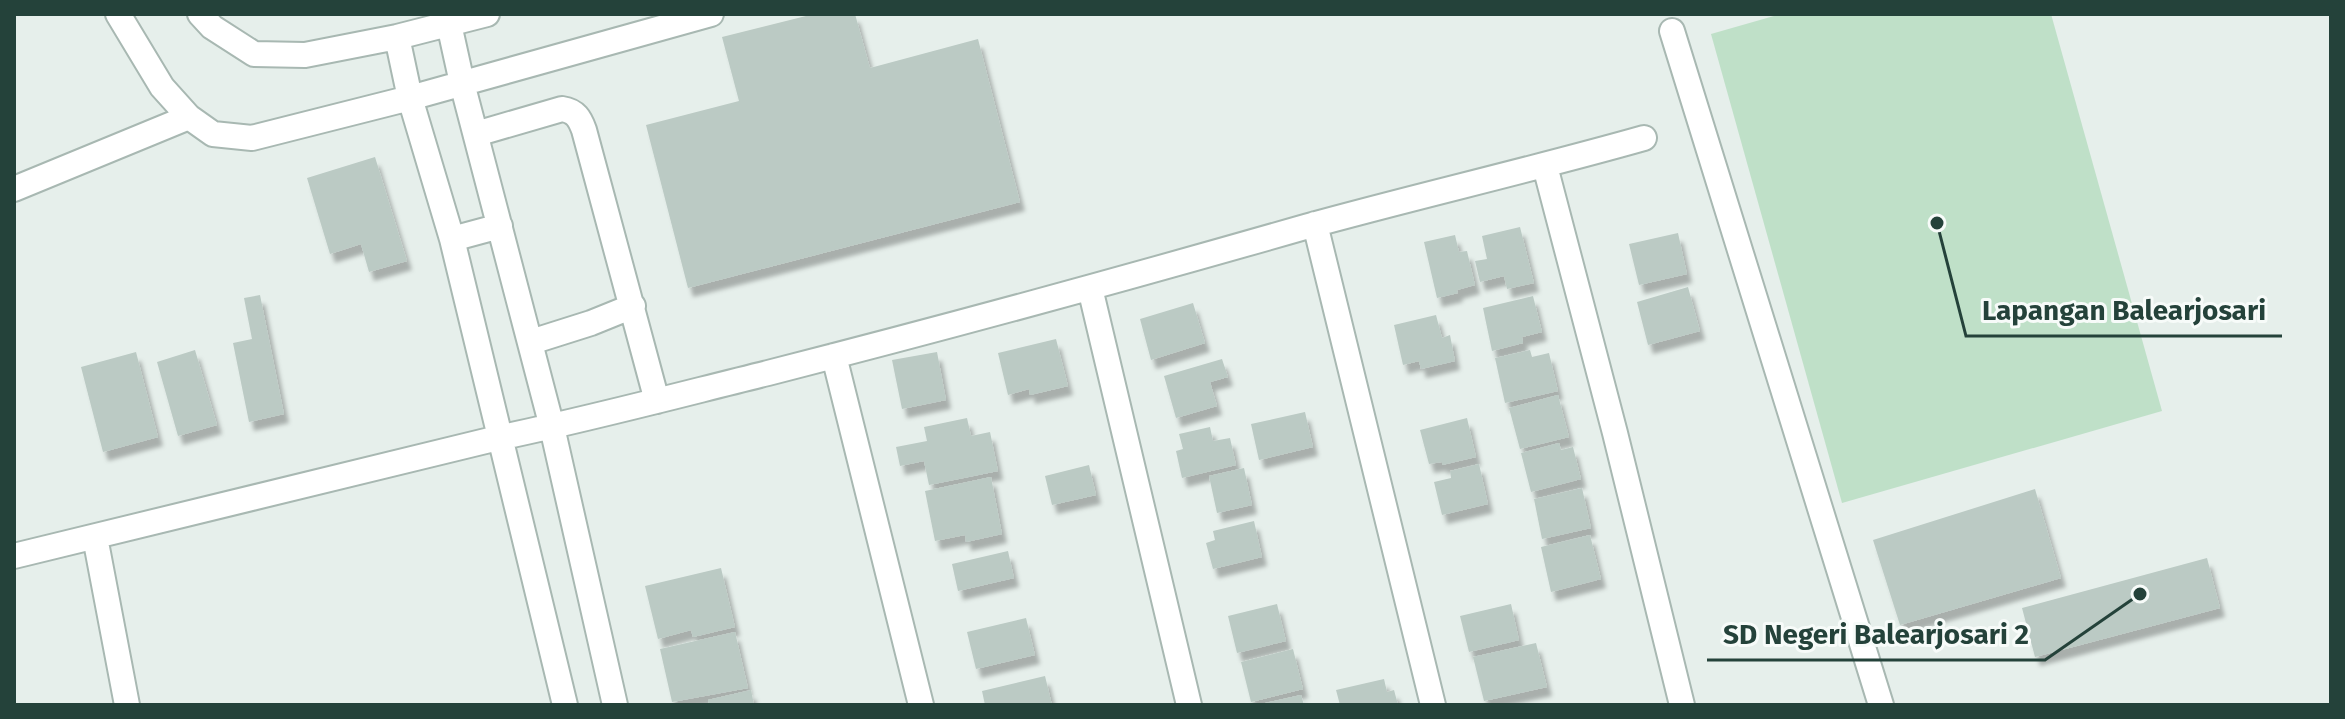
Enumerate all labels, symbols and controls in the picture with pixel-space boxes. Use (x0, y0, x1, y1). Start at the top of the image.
callout: Lapangan Balearjosari (1966, 284, 2282, 336)
text: Lapangan Balearjosari (1982, 294, 2266, 327)
callout: SD Negeri Balearjosari 2 (1707, 608, 2045, 660)
text: SD Negeri Balearjosari 2 (1723, 618, 2029, 651)

